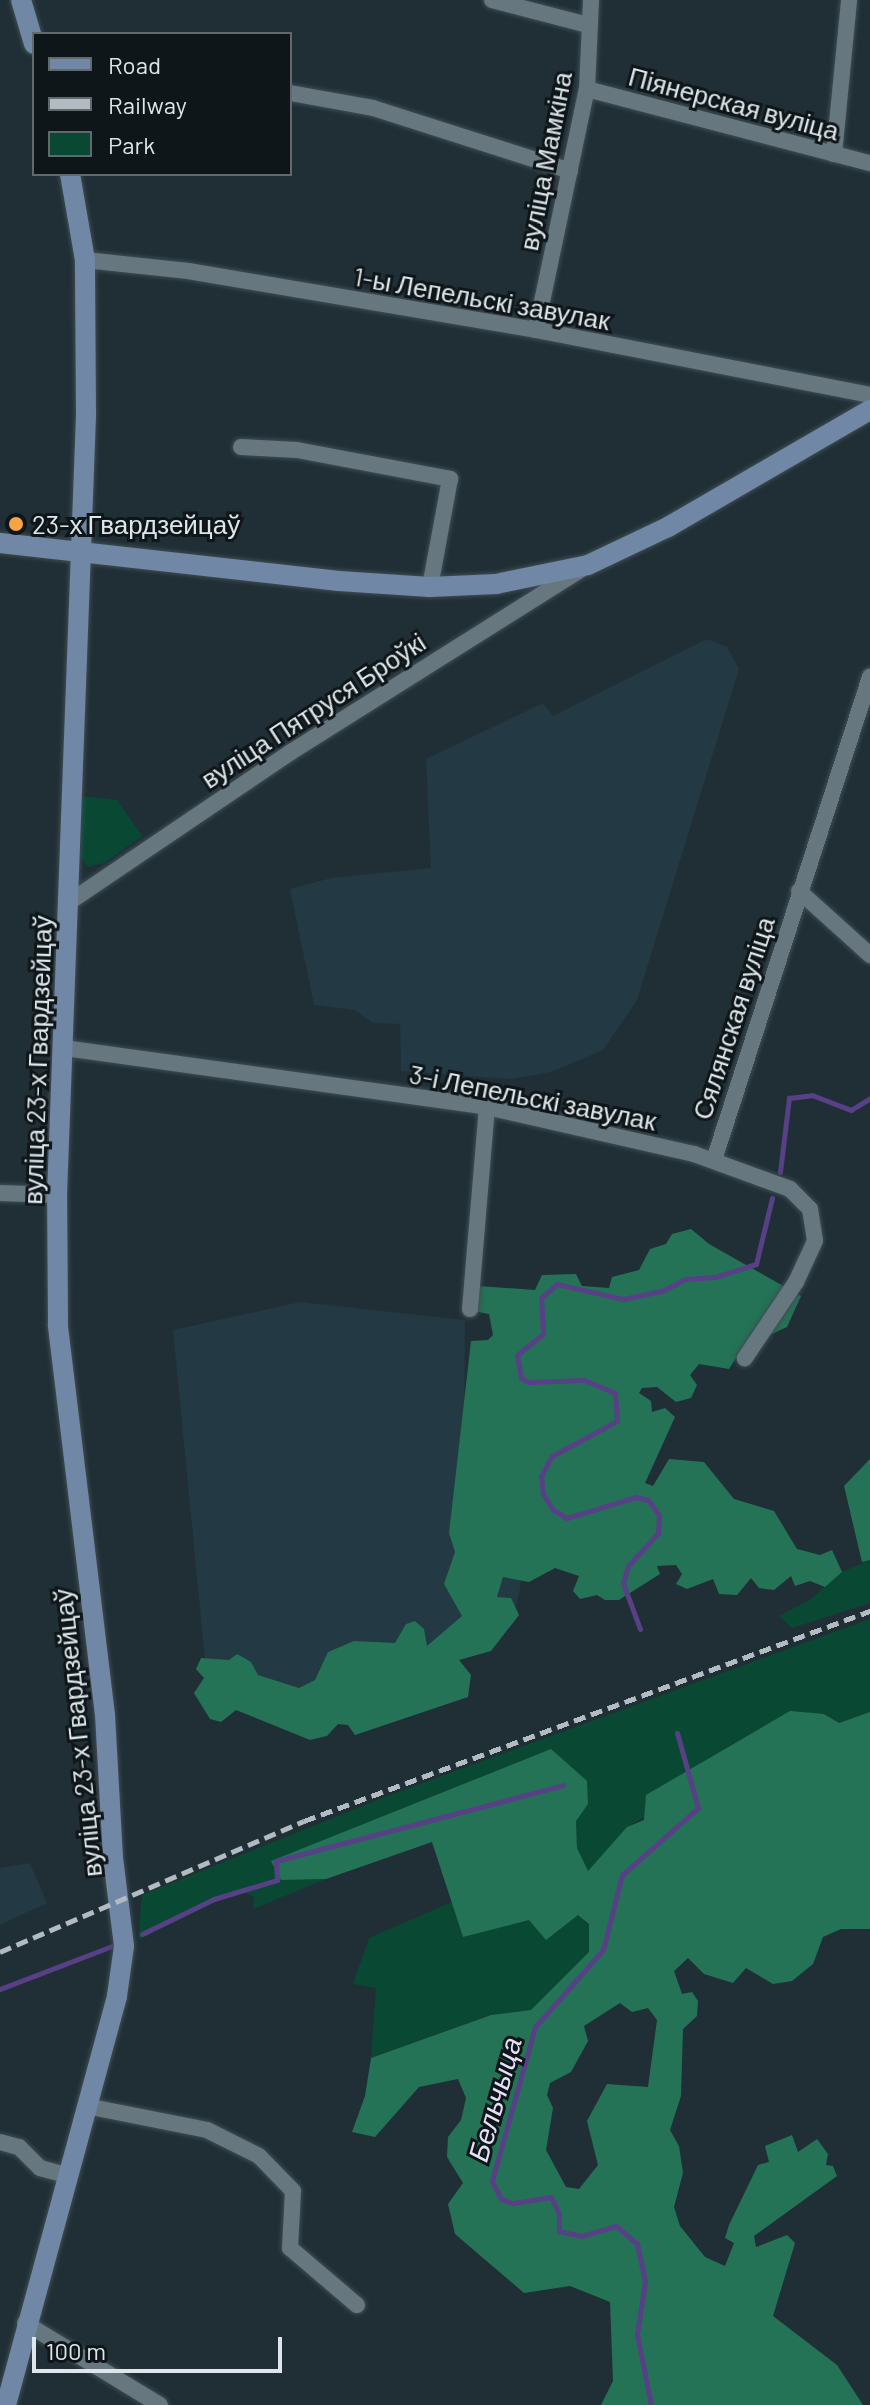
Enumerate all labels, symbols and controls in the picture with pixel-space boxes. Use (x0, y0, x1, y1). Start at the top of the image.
legend (32, 32, 292, 176)
text: Road (108, 50, 161, 79)
street label: Піянерская вуліца (625, 60, 843, 146)
street label: вуліца Мамкіна (512, 69, 578, 253)
text: Railway (108, 90, 187, 119)
text: Park (108, 130, 155, 159)
street label: 1-ы Лепельскі завулак (351, 260, 613, 336)
place label: 23-х Гвардзейцаў (32, 508, 240, 540)
marker: 23-х Гвардзейцаў (7, 515, 25, 533)
street label: вуліца Пятруся Броўкі (195, 626, 431, 794)
street label: Сялянская вуліца (686, 913, 780, 1123)
street label: вуліца 23-х Гвардзейцаў (16, 915, 58, 1205)
street label: 3-і Лепельскі завулак (407, 1058, 659, 1136)
street label: вуліца 23-х Гвардзейцаў (46, 1587, 108, 1879)
water label: Бельчыца (460, 2033, 528, 2165)
scale bar (36, 2321, 286, 2371)
text: 100 m (46, 2336, 106, 2365)

